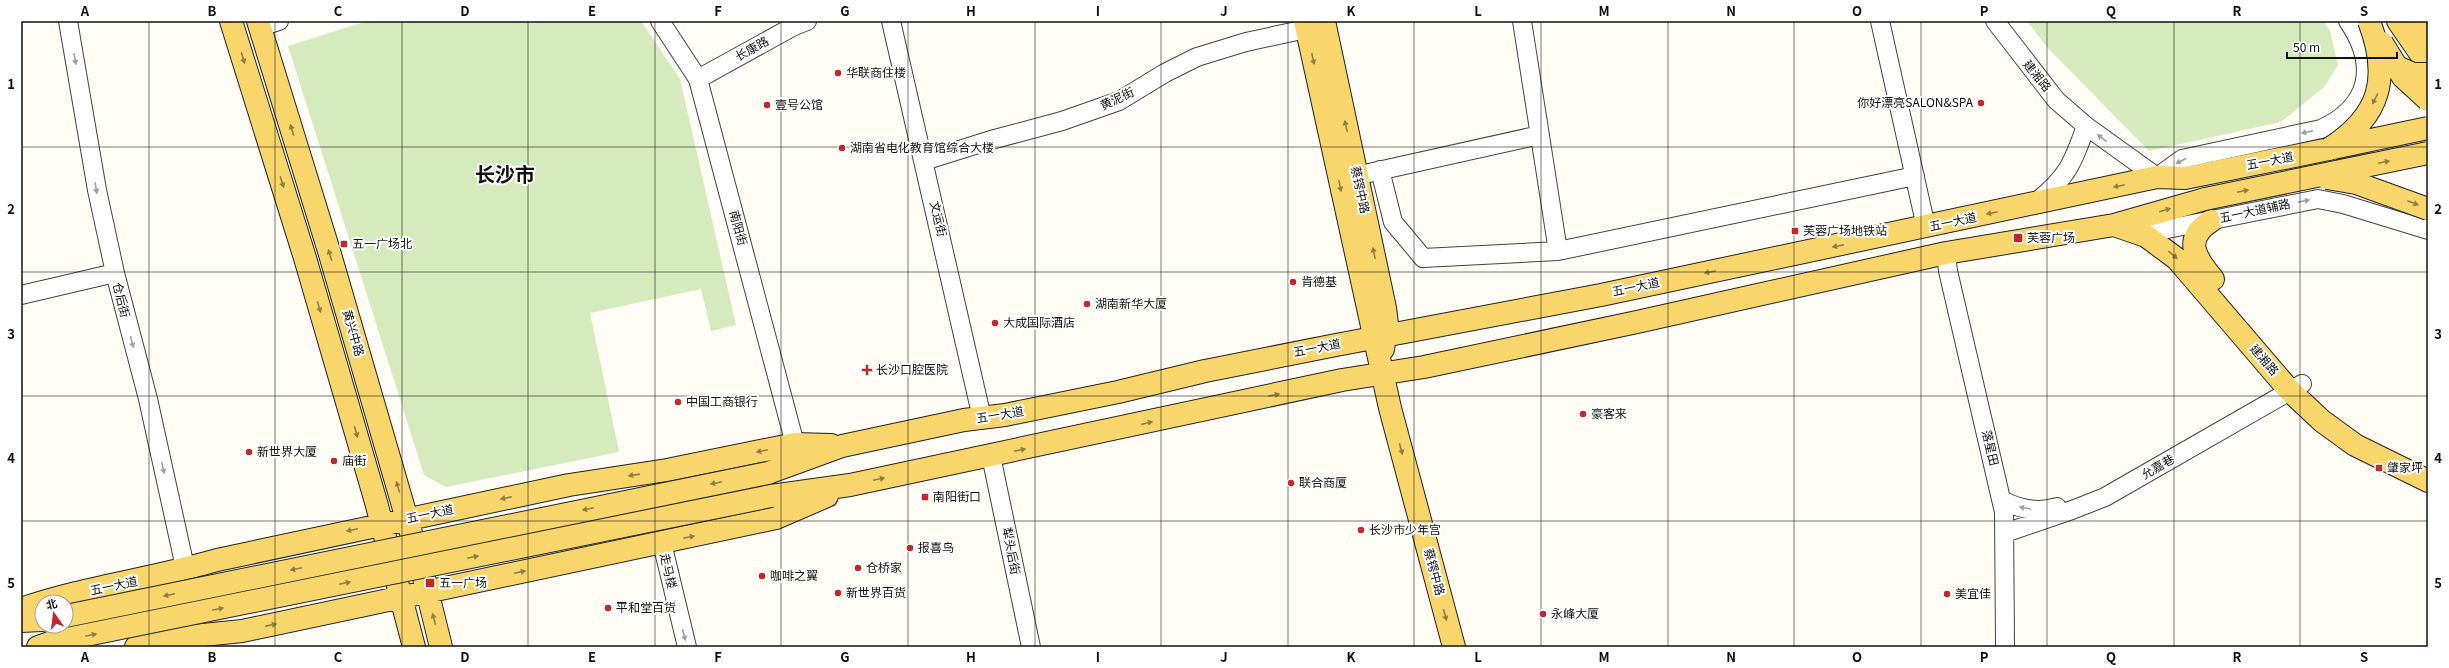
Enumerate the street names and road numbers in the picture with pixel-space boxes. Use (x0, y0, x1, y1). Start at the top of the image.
street label: 长康路 (731, 32, 771, 64)
street label: 建湘路 (2020, 56, 2056, 94)
street label: 黄泥街 (1096, 82, 1136, 113)
street label: 五一大道 (2245, 147, 2295, 172)
street label: 蔡锷中路 (1348, 164, 1375, 215)
street label: 五一大道辅路 (2218, 194, 2292, 225)
street label: 文运街 (927, 199, 952, 238)
street label: 五一大道 (1927, 207, 1978, 234)
street label: 南阳街 (727, 208, 752, 247)
street label: 五一大道 (1610, 272, 1661, 299)
street label: 仓后街 (110, 280, 135, 319)
street label: 黄兴中路 (340, 307, 369, 358)
street label: 五一大道 (1292, 334, 1342, 359)
street label: 建湘路 (2247, 340, 2283, 378)
street label: 五一大道 (975, 401, 1025, 426)
street label: 落星田 (1979, 428, 2004, 467)
street label: 允嘉巷 (2137, 449, 2177, 482)
street label: 五一大道 (404, 499, 455, 526)
street label: 犁头后街 (1000, 526, 1025, 576)
street label: 蔡锷中路 (1421, 546, 1450, 597)
street label: 走马楼 (657, 551, 682, 590)
street label: 五一大道 (88, 571, 139, 598)

